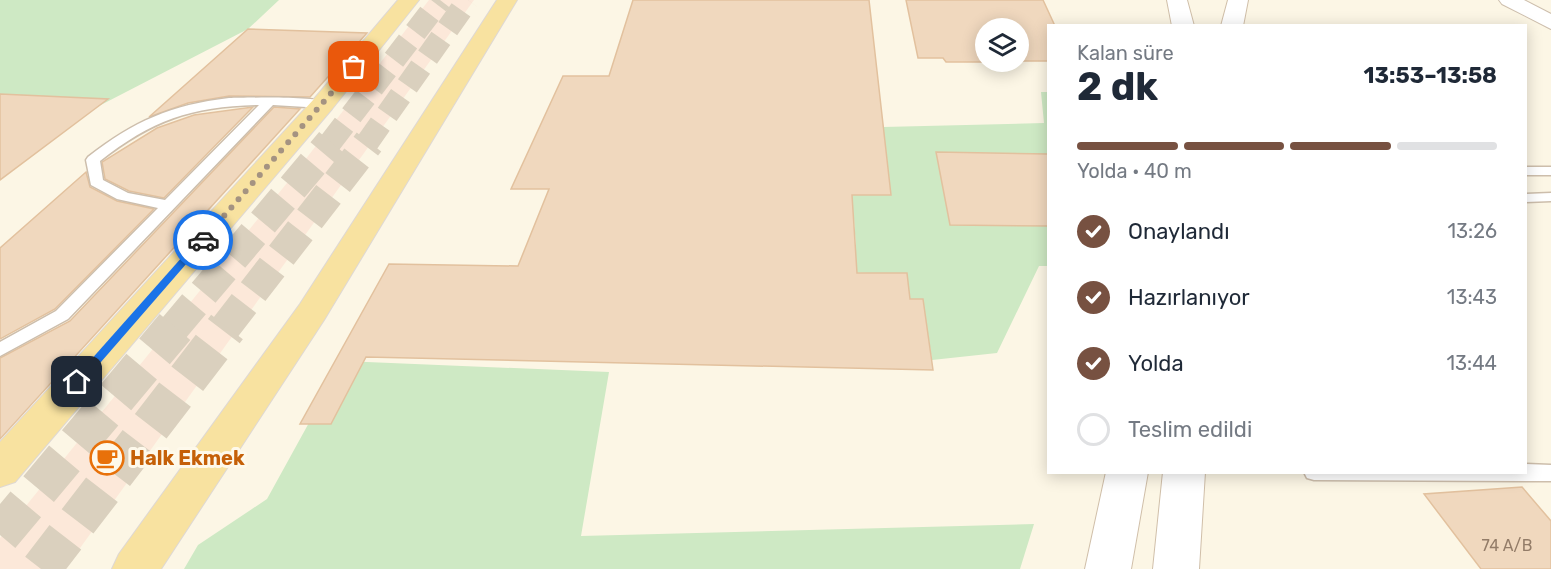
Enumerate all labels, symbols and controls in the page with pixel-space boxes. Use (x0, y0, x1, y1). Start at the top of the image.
map controls (975, 18, 1029, 72)
button: layers (975, 18, 1029, 72)
pin (328, 41, 379, 92)
text: Kalan süre (1077, 41, 1174, 65)
icon: bag (337, 50, 370, 83)
text: 13:53–13:58 (1364, 62, 1497, 89)
text: 2 dk (1077, 64, 1158, 110)
text: Yolda · 40 m (1077, 159, 1192, 183)
courier (173, 210, 233, 270)
icon: check (1077, 215, 1110, 248)
text: Onaylandı (1128, 218, 1230, 245)
text: 13:26 (1448, 219, 1497, 243)
icon: car (187, 224, 220, 257)
icon: check (1077, 281, 1110, 314)
text: Hazırlanıyor (1128, 284, 1250, 311)
text: 13:43 (1447, 285, 1497, 309)
icon: check (1077, 347, 1110, 380)
text: Yolda (1128, 350, 1184, 377)
text: 13:44 (1446, 351, 1497, 375)
pin (51, 356, 102, 407)
icon: home (60, 365, 93, 398)
text: Teslim edildi (1128, 416, 1252, 443)
cafe icon: Halk Ekmek (89, 440, 125, 476)
place label: Halk Ekmek (130, 446, 245, 470)
house number: 74 A/B (1482, 536, 1532, 555)

